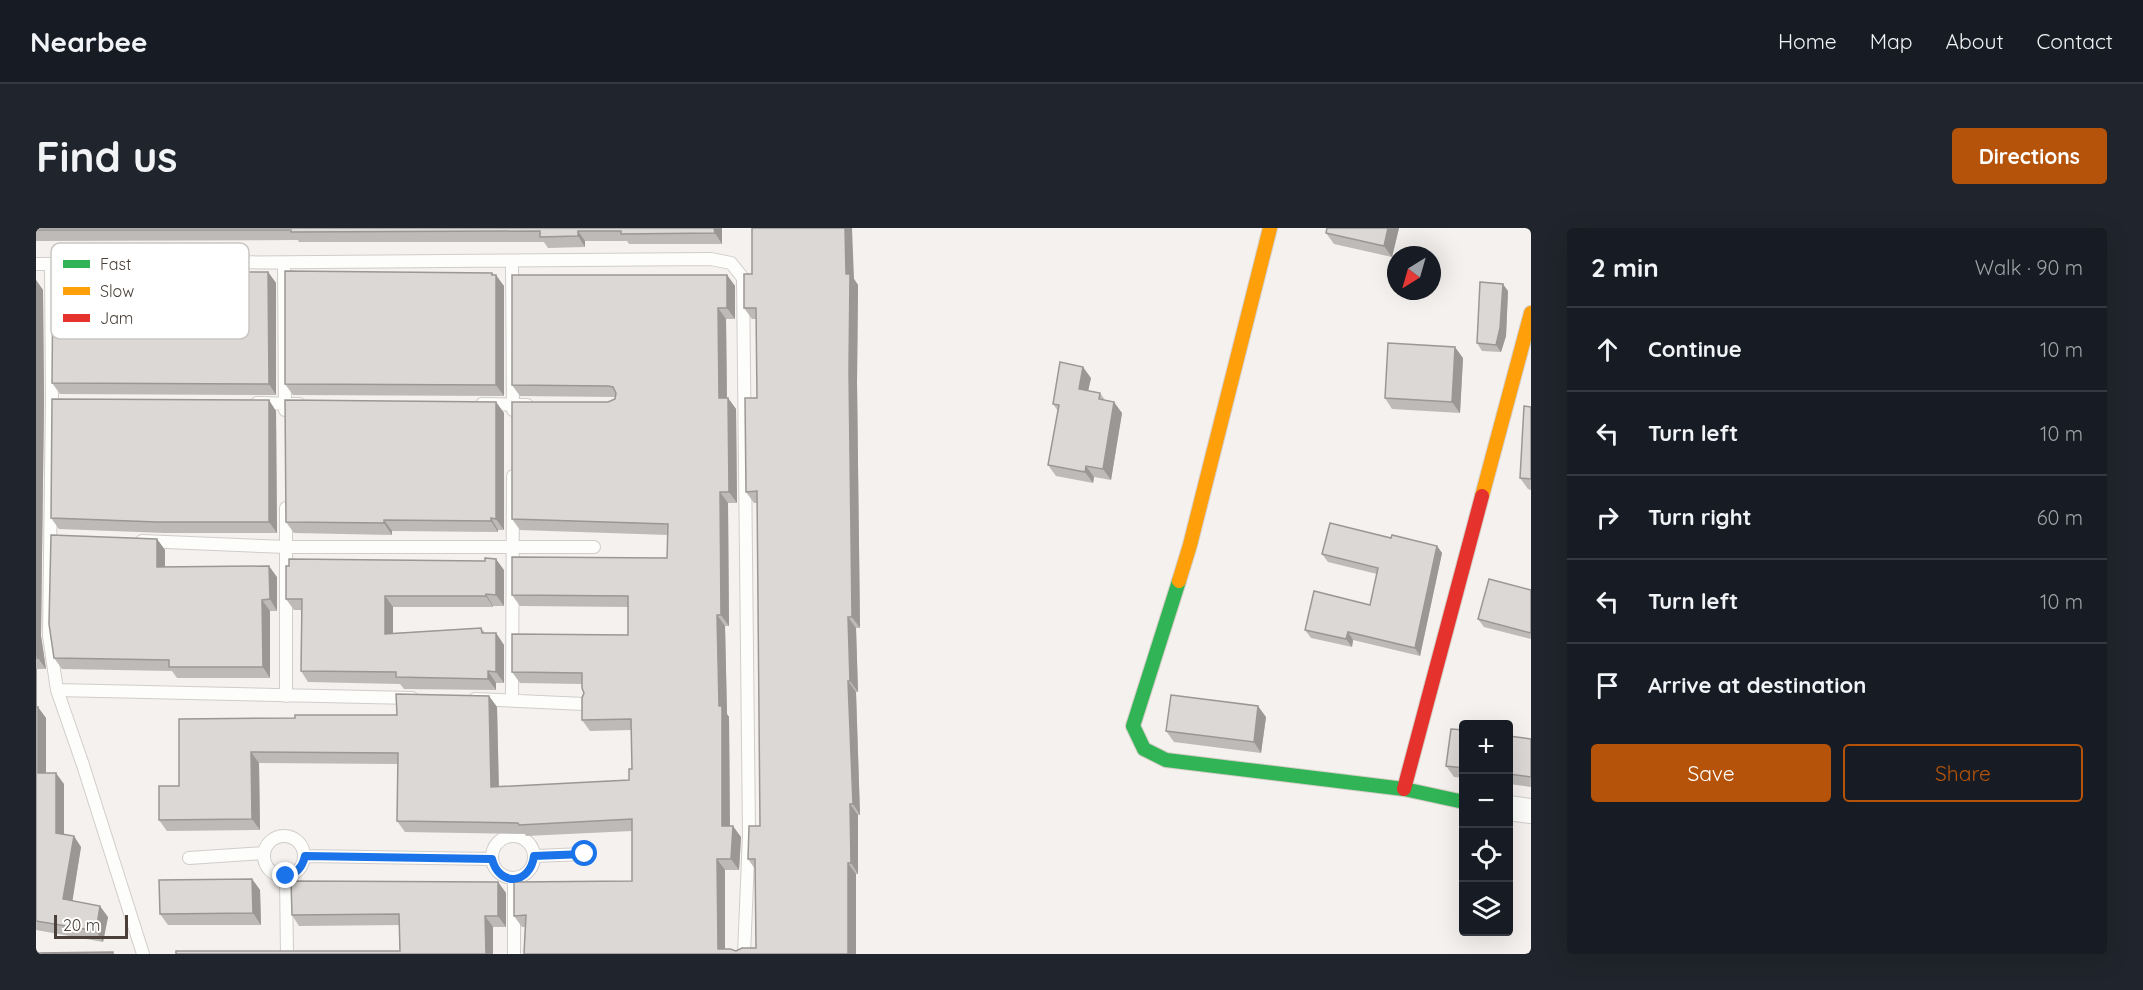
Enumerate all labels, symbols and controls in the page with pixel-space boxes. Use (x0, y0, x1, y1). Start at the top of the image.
text: Nearbee (30, 24, 148, 59)
text: Home (1778, 28, 1837, 54)
text: Map (1870, 28, 1913, 54)
text: About (1946, 28, 2004, 54)
text: Contact (2037, 28, 2113, 54)
button: Directions (1952, 128, 2107, 184)
text: Find us (36, 130, 178, 183)
legend (51, 243, 249, 339)
north arrow (1387, 246, 1441, 300)
text: 2 min (1591, 251, 1659, 284)
text: Fast (100, 254, 131, 274)
text: Walk · 90 m (1975, 255, 2083, 280)
text: Slow (100, 281, 134, 301)
text: Jam (100, 308, 133, 328)
icon: ahead (1591, 333, 1624, 366)
text: Continue (1648, 335, 1742, 363)
text: 10 m (2040, 337, 2083, 362)
icon: left (1591, 417, 1624, 450)
text: Turn left (1648, 419, 1738, 447)
text: 10 m (2040, 421, 2083, 446)
icon: right (1591, 501, 1624, 534)
text: Turn right (1648, 503, 1752, 531)
text: 60 m (2037, 505, 2083, 530)
icon: left (1591, 585, 1624, 618)
text: Turn left (1648, 587, 1738, 615)
text: 10 m (2040, 589, 2083, 614)
icon: arrive (1591, 669, 1624, 702)
text: Arrive at destination (1648, 671, 1866, 699)
map controls (1459, 720, 1513, 936)
button: + (1459, 720, 1513, 774)
button: Save (1591, 744, 1831, 802)
button: Share (1843, 744, 2083, 802)
button: − (1459, 774, 1513, 828)
button: locate (1459, 828, 1513, 882)
route start (571, 840, 597, 866)
route end (272, 862, 298, 888)
button: layers (1459, 882, 1513, 936)
scale bar (54, 912, 128, 940)
text: 20 m (63, 915, 100, 935)

